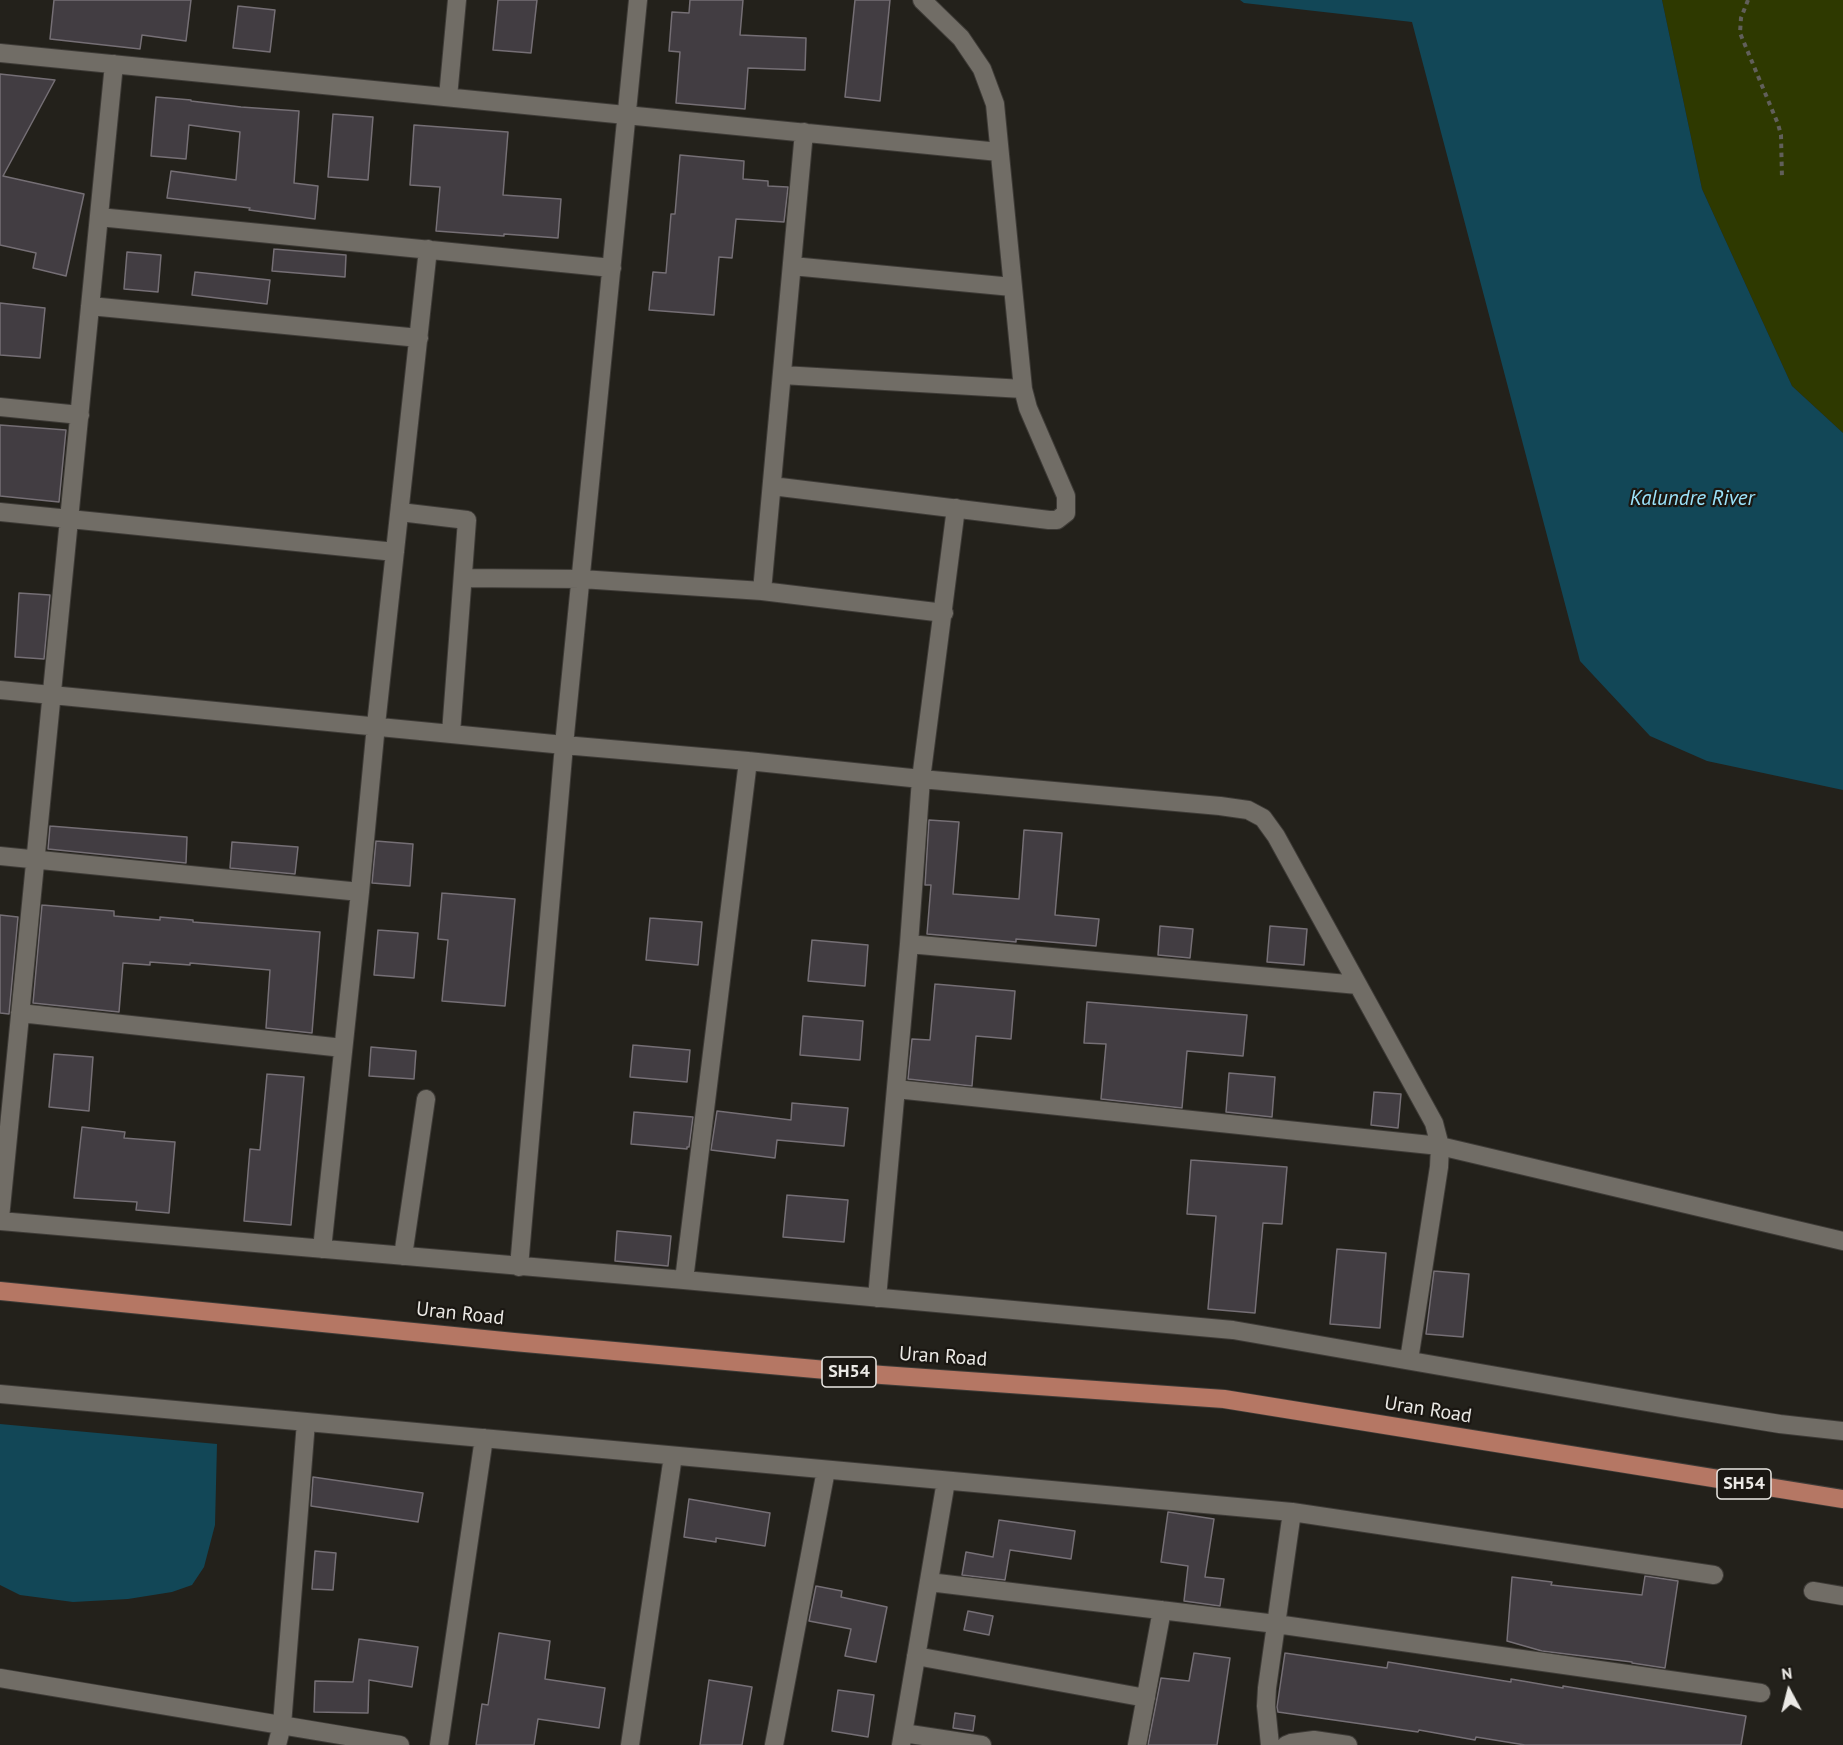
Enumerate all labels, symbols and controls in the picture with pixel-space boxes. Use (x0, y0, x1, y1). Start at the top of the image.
water label: Kalundre River (1630, 486, 1754, 512)
street label: Uran Road (415, 1297, 505, 1331)
street label: Uran Road (898, 1342, 988, 1372)
road number: SH54 (822, 1357, 876, 1387)
street label: Uran Road (1382, 1391, 1474, 1429)
road number: SH54 (1717, 1469, 1771, 1499)
north arrow (1759, 1661, 1819, 1721)
text: N (1780, 1663, 1793, 1684)

